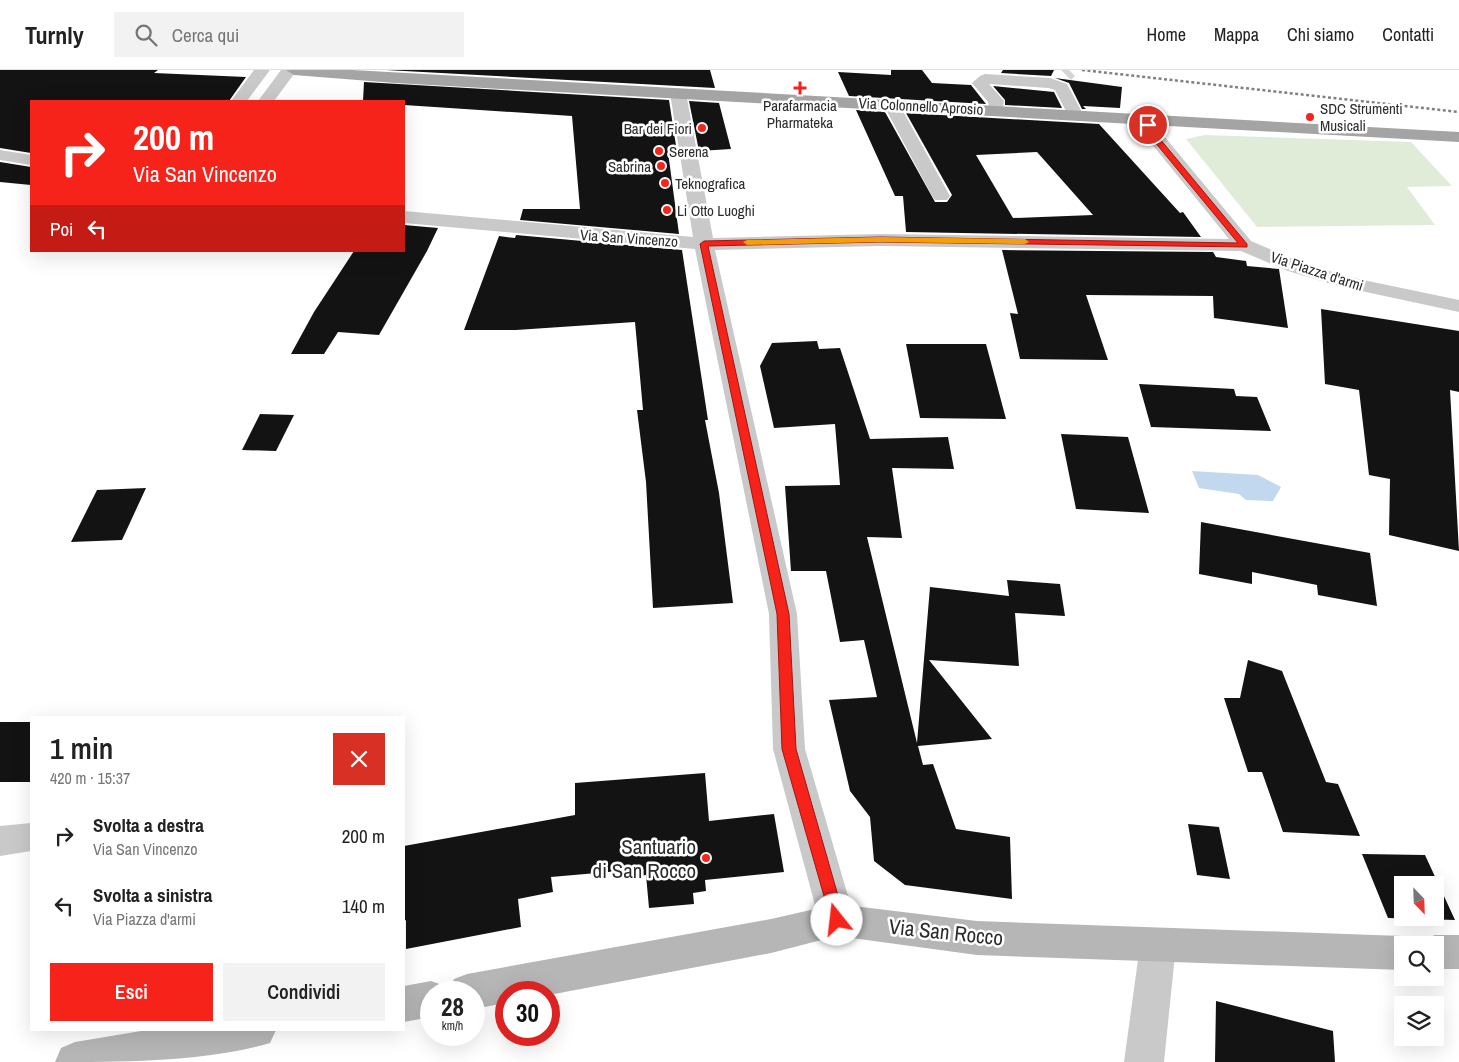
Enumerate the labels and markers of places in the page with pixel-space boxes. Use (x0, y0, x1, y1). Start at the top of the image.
marker: Parafarmacia Pharmateka (794, 82, 806, 94)
place label: Parafarmacia Pharmateka (763, 95, 837, 133)
place label: SDC Strumenti Musicali (1320, 98, 1403, 136)
pin (1127, 104, 1169, 146)
marker: SDC Strumenti Musicali (1304, 111, 1316, 123)
place label: Bar dei Fiori (624, 118, 692, 139)
marker: Bar dei Fiori (696, 122, 708, 134)
place label: Serena (669, 141, 709, 162)
marker: Serena (653, 145, 665, 157)
place label: Sabrina (608, 156, 651, 177)
marker: Sabrina (655, 160, 667, 172)
place label: Teknografica (675, 173, 746, 194)
marker: Teknografica (659, 177, 671, 189)
place label: Li Otto Luoghi (677, 200, 755, 221)
marker: Li Otto Luoghi (661, 204, 673, 216)
place label: Santuario di San Rocco (593, 832, 696, 885)
marker: Santuario di San Rocco (700, 852, 712, 864)

